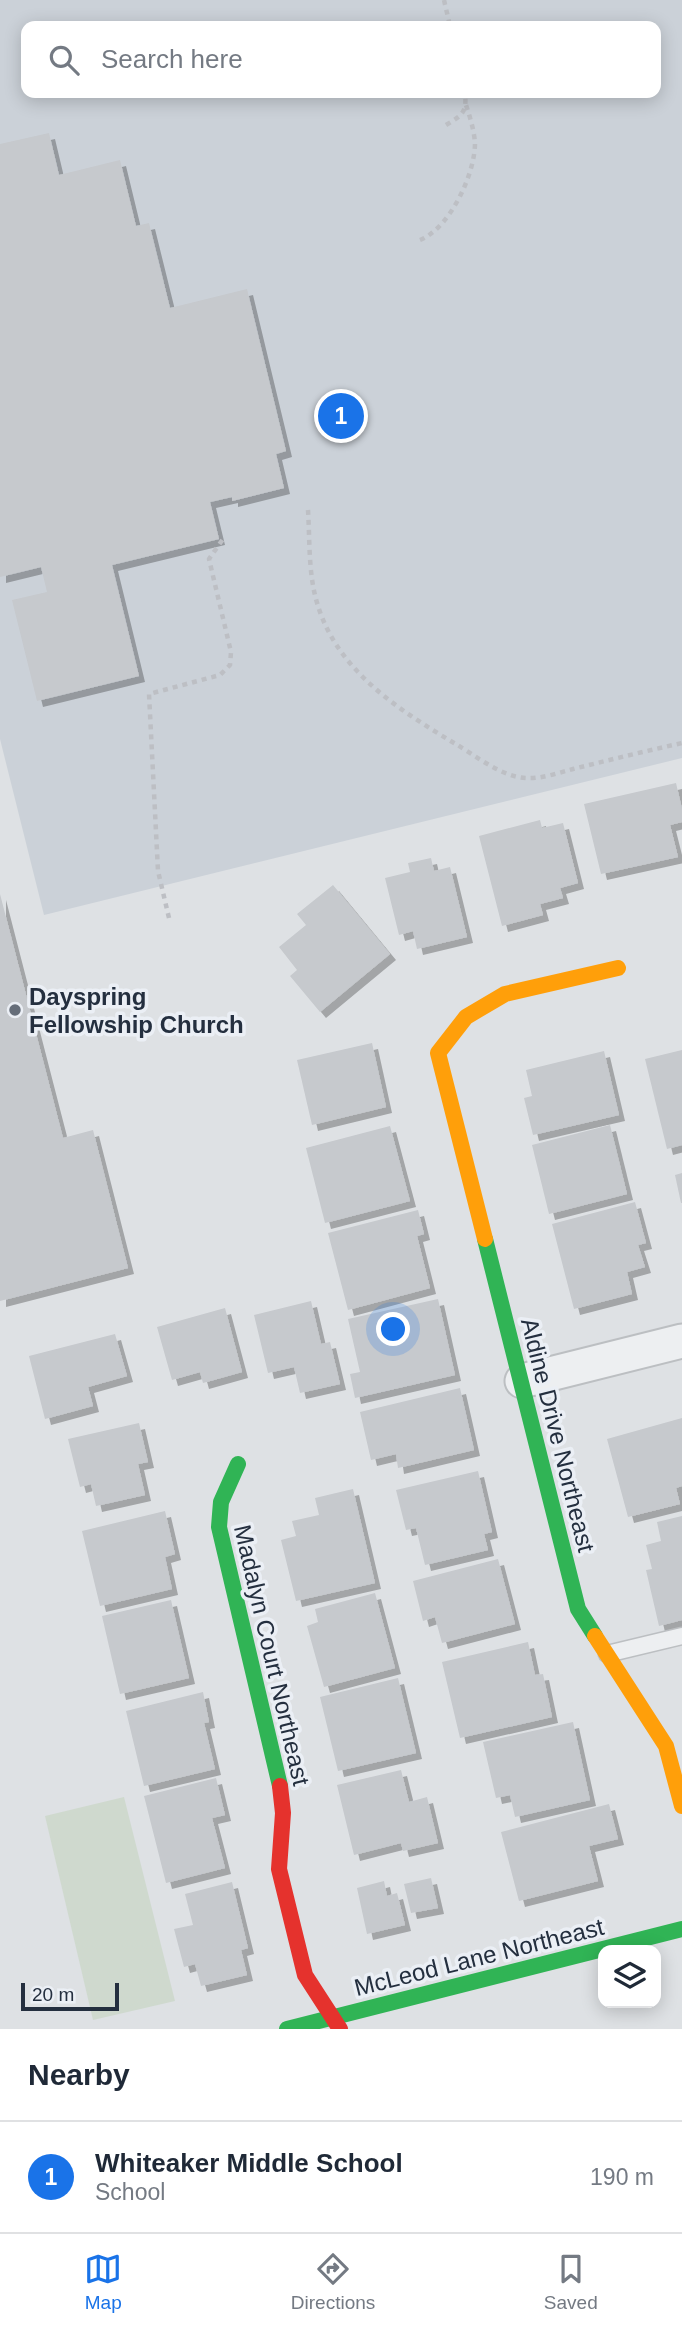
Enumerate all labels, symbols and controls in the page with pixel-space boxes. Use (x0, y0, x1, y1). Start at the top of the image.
search box (21, 21, 661, 98)
icon: search (45, 41, 83, 79)
text: Search here (101, 44, 243, 74)
pin: 1 (318, 390, 364, 442)
place label: Dayspring Fellowship Church (29, 983, 244, 1038)
marker: Dayspring Fellowship Church (7, 1002, 23, 1018)
your location (376, 1312, 410, 1346)
street label: Aldine Drive Northeast (516, 1315, 600, 1555)
street label: Madalyn Court Northeast (229, 1522, 315, 1788)
street label: McLeod Lane Northeast (351, 1913, 607, 2001)
map controls (598, 1945, 661, 2008)
button: layers (598, 1945, 661, 2008)
scale bar (21, 1980, 119, 2012)
text: 20 m (32, 1984, 74, 2005)
text: Nearby (28, 2058, 130, 2091)
text: Whiteaker Middle School (95, 2148, 403, 2178)
text: 1 (45, 2164, 57, 2190)
text: 190 m (590, 2164, 654, 2190)
text: School (95, 2179, 165, 2205)
tab: Map (84, 2250, 122, 2314)
tab: Directions (291, 2250, 375, 2314)
tab: Saved (544, 2250, 598, 2314)

